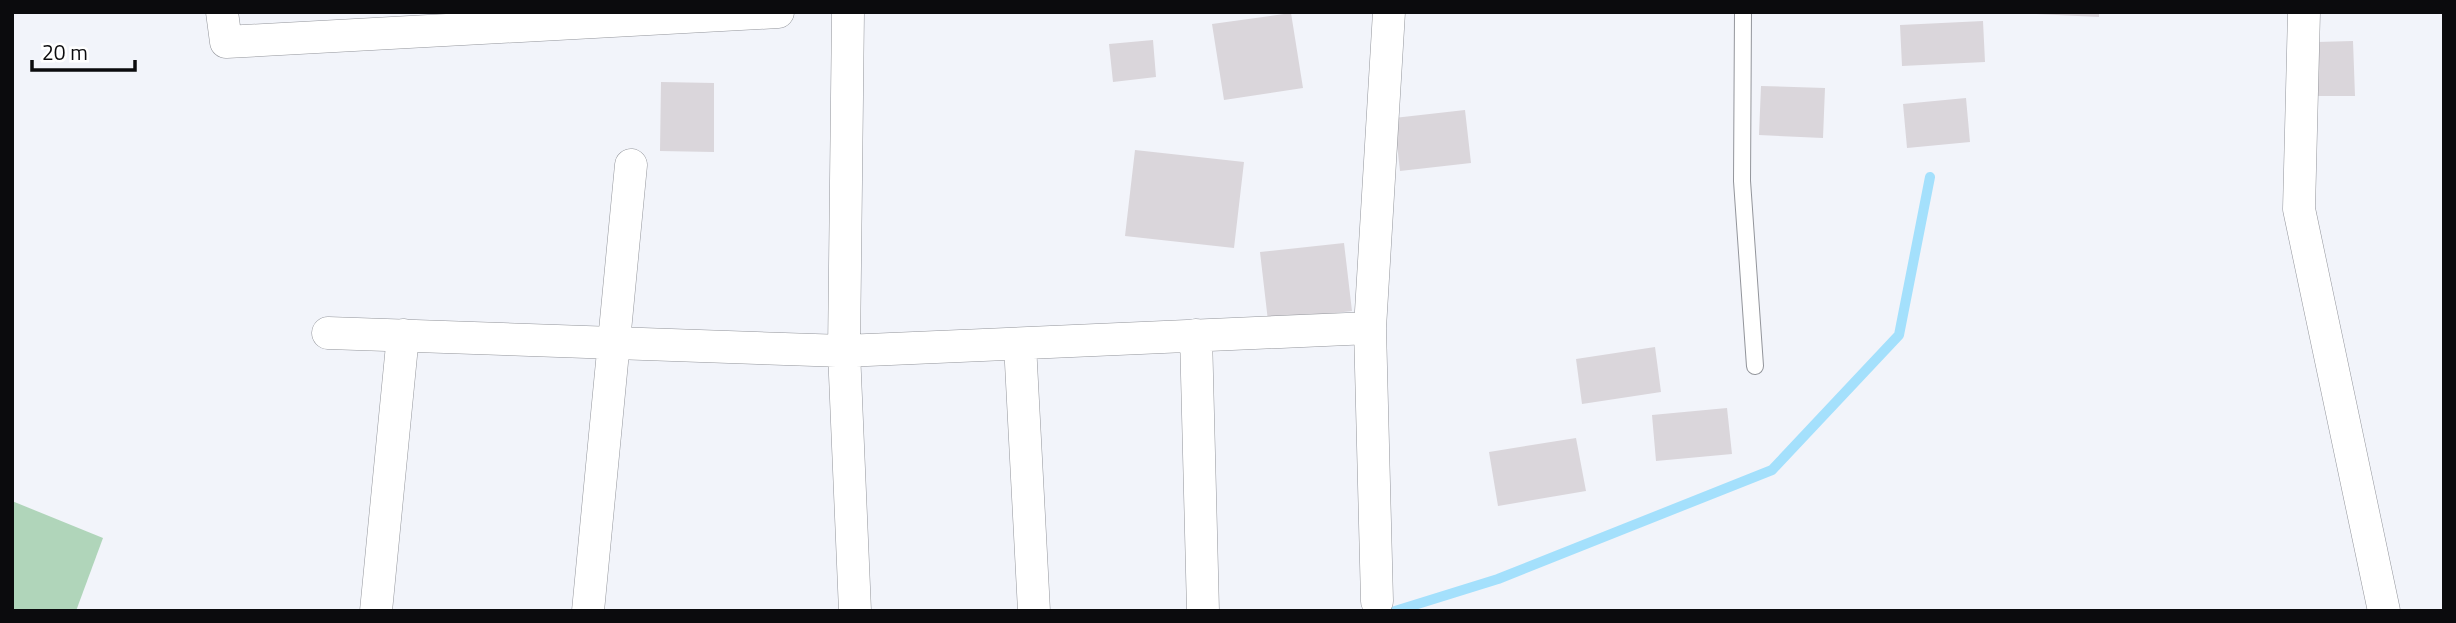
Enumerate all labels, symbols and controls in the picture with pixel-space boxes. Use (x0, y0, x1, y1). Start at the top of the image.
scale bar (32, 28, 135, 72)
text: 20 m (42, 36, 88, 68)

